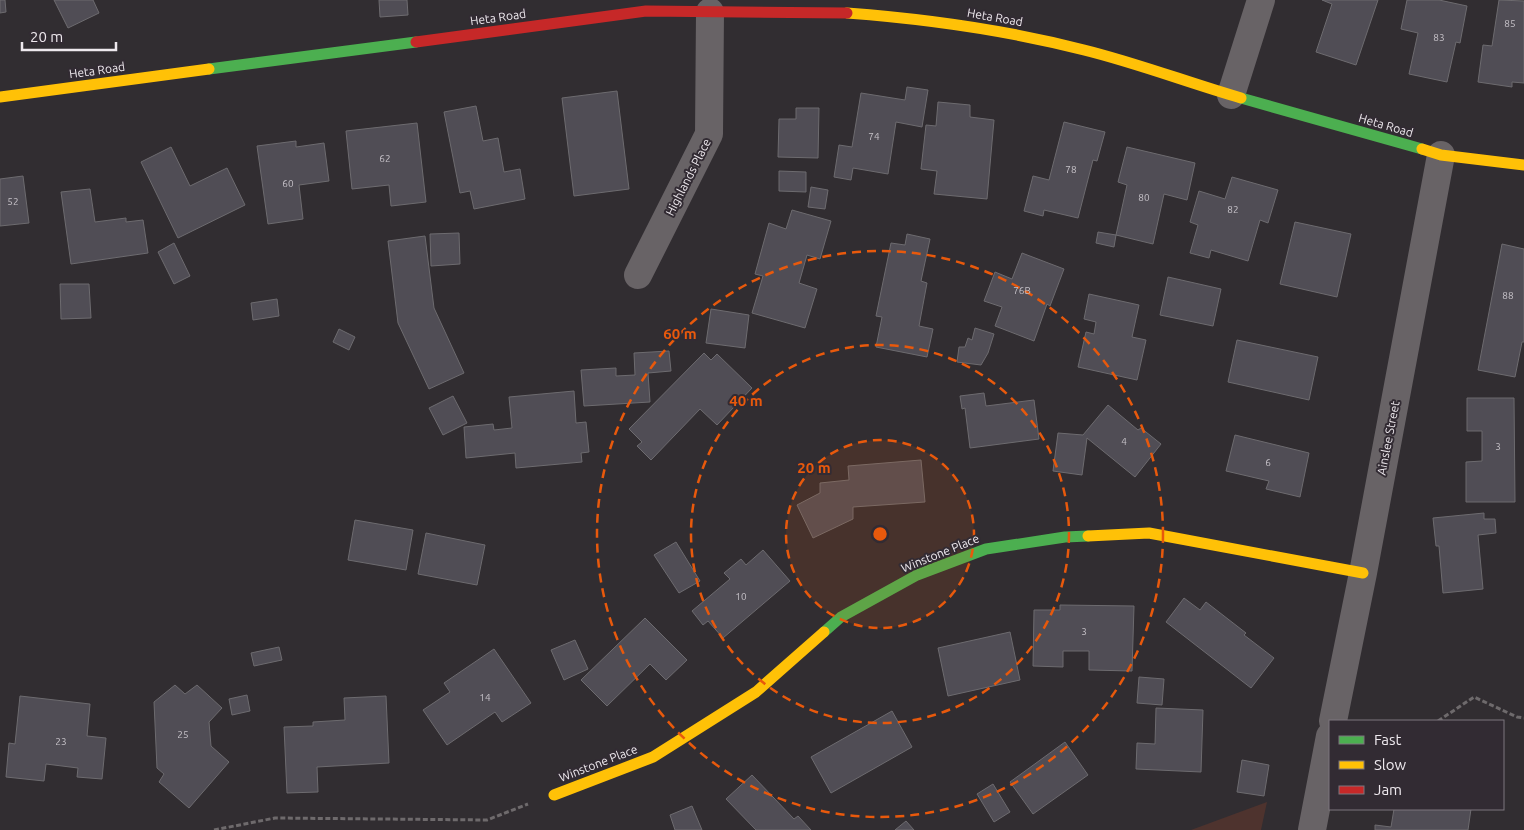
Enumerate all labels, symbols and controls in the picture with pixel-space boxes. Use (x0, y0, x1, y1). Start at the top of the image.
street label: Heta Road (966, 6, 1024, 28)
street label: Heta Road (469, 7, 527, 27)
house number: 85 (1504, 18, 1516, 29)
scale bar (22, 20, 116, 52)
text: 20 m (30, 28, 63, 45)
house number: 83 (1433, 32, 1445, 43)
street label: Heta Road (68, 60, 126, 80)
street label: Heta Road (1357, 111, 1415, 139)
house number: 74 (868, 131, 880, 142)
street label: Highlands Place (663, 136, 713, 218)
house number: 62 (379, 153, 391, 164)
house number: 78 (1065, 164, 1077, 175)
house number: 60 (282, 178, 294, 189)
house number: 80 (1138, 192, 1150, 203)
house number: 52 (7, 196, 19, 207)
house number: 82 (1227, 204, 1239, 215)
house number: 76B (1013, 285, 1031, 296)
house number: 88 (1502, 290, 1514, 301)
text: 60 m (663, 325, 697, 342)
text: 40 m (729, 392, 763, 409)
street label: Ainslee Street (1374, 399, 1402, 476)
house number: 4 (1121, 436, 1127, 447)
house number: 3 (1495, 441, 1501, 452)
house number: 6 (1265, 457, 1271, 468)
text: 20 m (797, 459, 831, 476)
centre of rings (871, 525, 889, 543)
street label: Winstone Place (899, 531, 981, 575)
house number: 10 (735, 591, 747, 602)
house number: 3 (1081, 626, 1087, 637)
house number: 14 (479, 692, 491, 703)
legend (1329, 720, 1504, 810)
house number: 25 (177, 729, 189, 740)
text: Fast (1374, 731, 1402, 748)
house number: 23 (55, 736, 67, 747)
street label: Winstone Place (557, 742, 639, 784)
text: Slow (1374, 756, 1407, 773)
text: Jam (1374, 781, 1402, 798)

